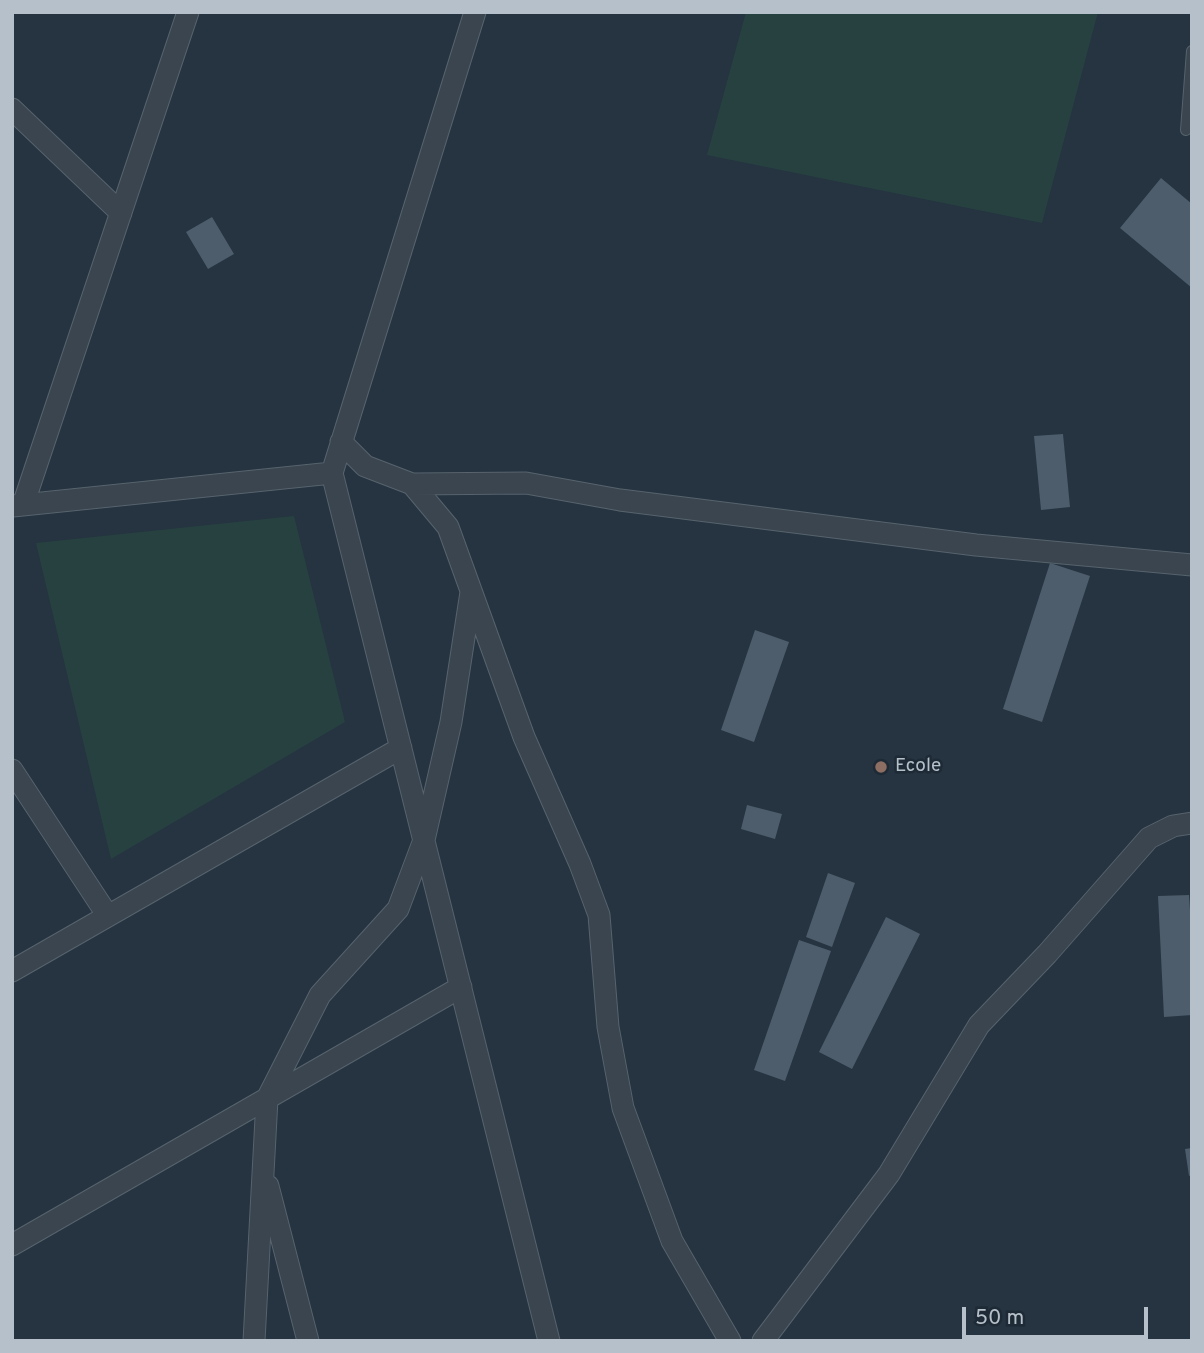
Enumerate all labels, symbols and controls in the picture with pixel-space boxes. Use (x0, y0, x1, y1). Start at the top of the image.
place label: Ecole (895, 756, 941, 778)
marker: Ecole (873, 759, 889, 775)
scale bar (966, 1294, 1152, 1338)
text: 50 m (975, 1305, 1024, 1332)

